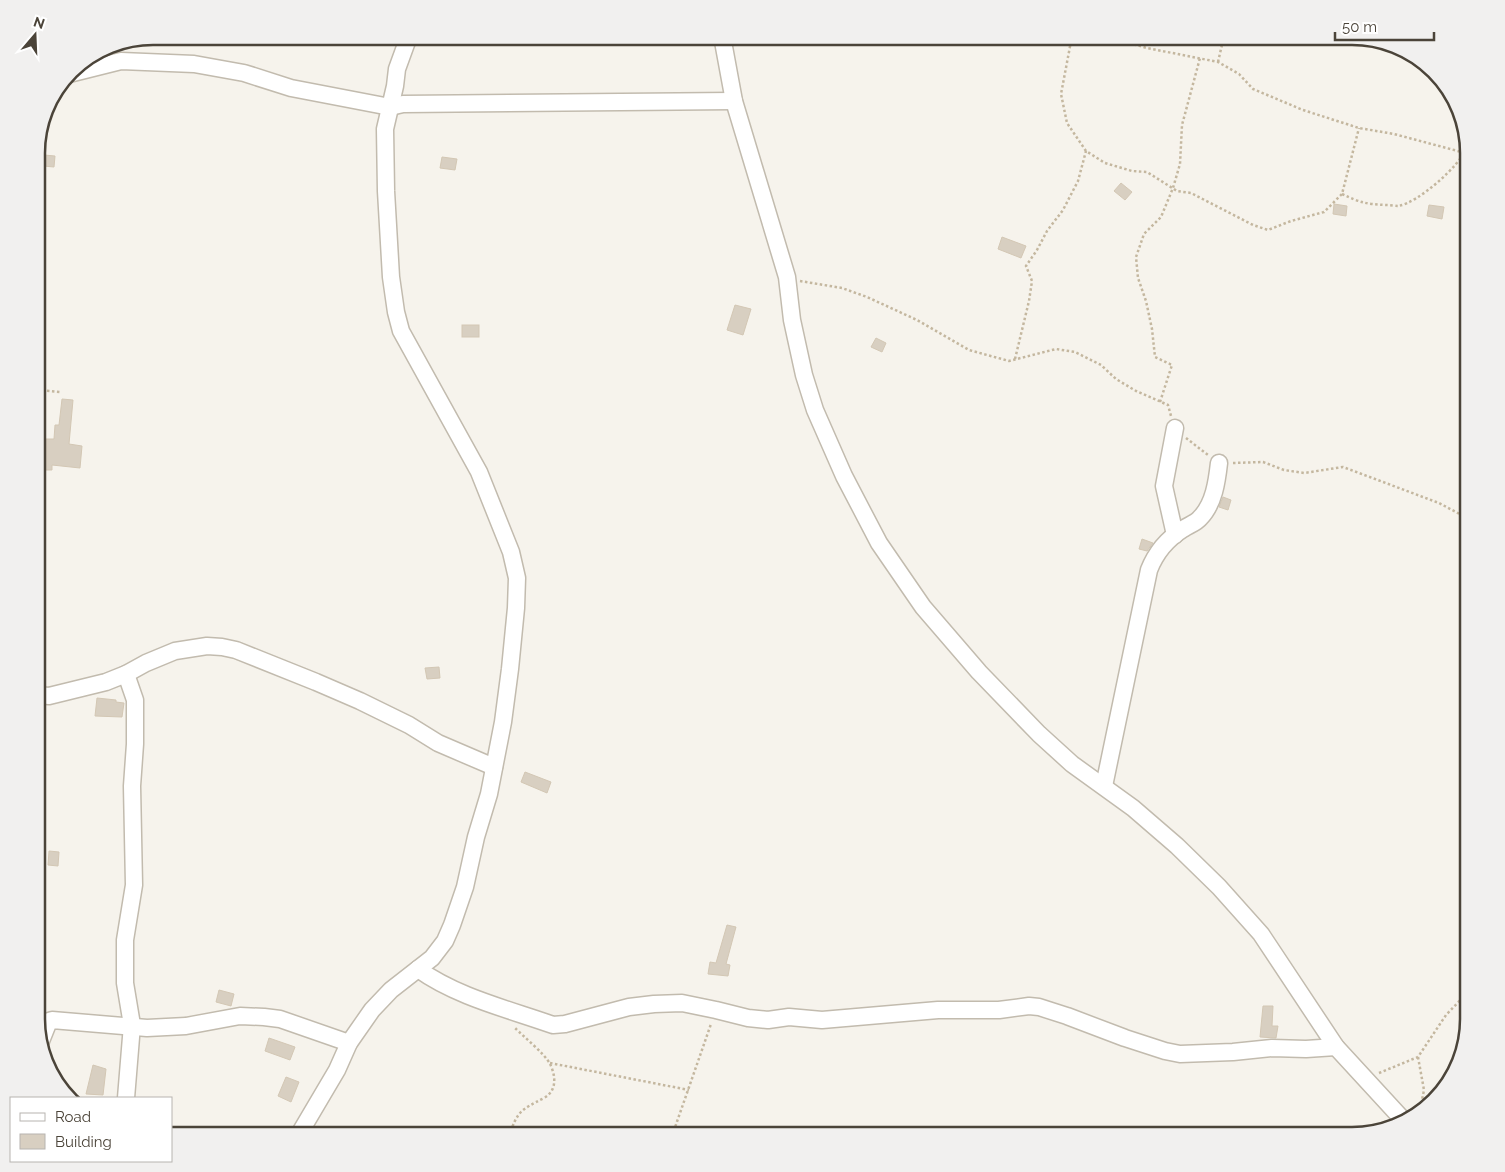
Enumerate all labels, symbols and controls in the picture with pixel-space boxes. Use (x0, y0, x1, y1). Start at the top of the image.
north arrow (10, 10, 60, 60)
scale bar (1335, 10, 1434, 42)
text: N (32, 13, 47, 32)
text: 50 m (1342, 18, 1377, 36)
legend (10, 1097, 172, 1162)
text: Road (55, 1108, 91, 1126)
text: Building (55, 1133, 112, 1151)

